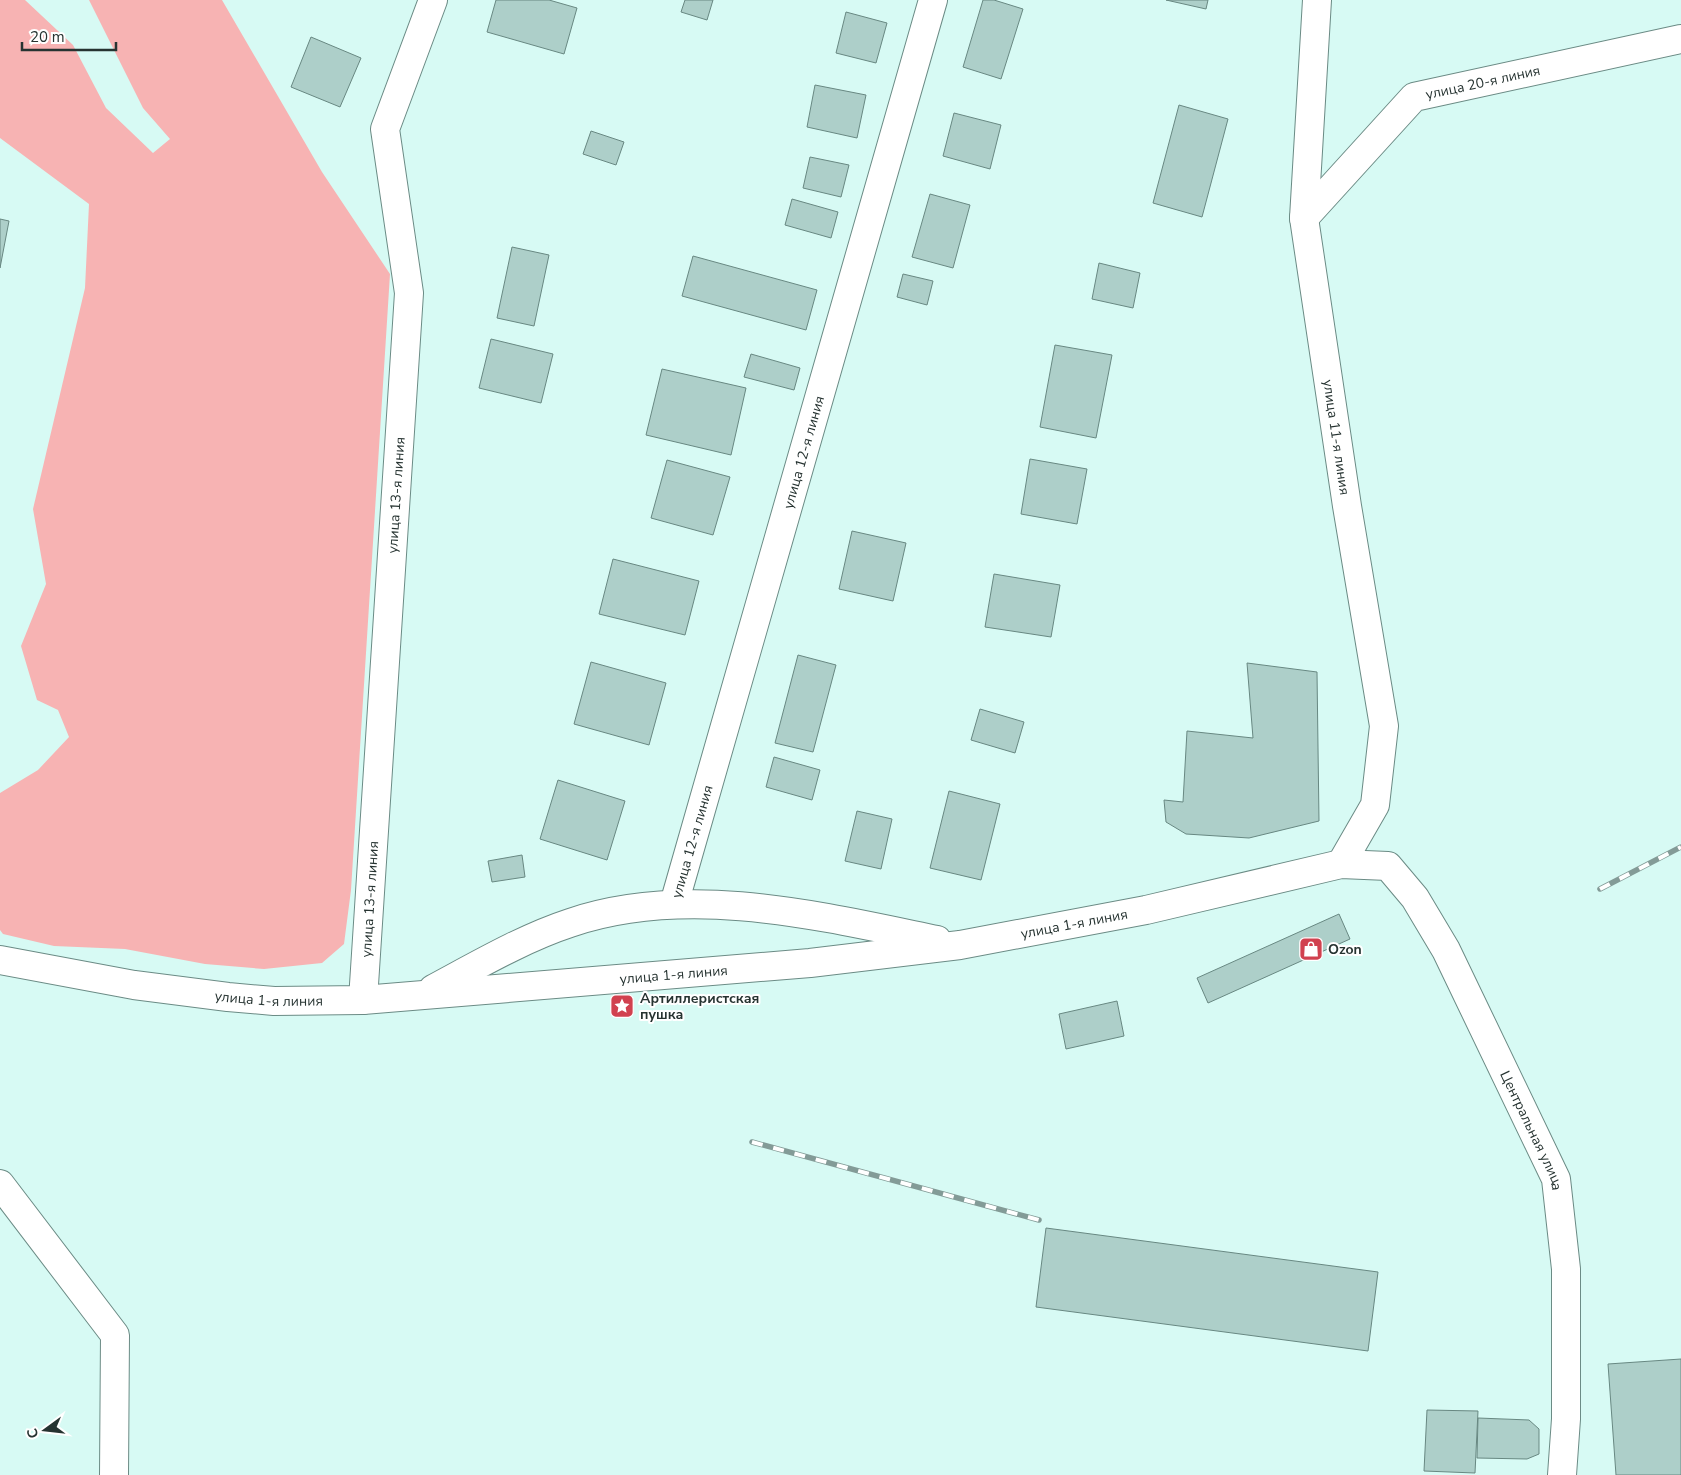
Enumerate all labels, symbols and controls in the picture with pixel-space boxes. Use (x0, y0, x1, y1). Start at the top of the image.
scale bar (22, 20, 116, 52)
text: 20 m (30, 27, 65, 47)
street label: улица 20-я линия (1424, 60, 1542, 104)
street label: улица 11-я линия (1319, 378, 1355, 496)
street label: улица 12-я линия (778, 393, 829, 511)
street label: улица 13-я линия (383, 436, 409, 554)
street label: улица 12-я линия (667, 783, 717, 900)
street label: улица 13-я линия (356, 840, 383, 958)
street label: улица 1-я линия (1019, 904, 1129, 943)
shop icon: Ozon (1298, 936, 1324, 962)
place label: Ozon (1328, 940, 1362, 959)
street label: улица 1-я линия (619, 960, 728, 988)
street label: улица 1-я линия (214, 986, 323, 1011)
place label: Артиллеристская пушка (640, 989, 759, 1024)
place icon: Артиллеристская пушка (609, 993, 635, 1019)
street label: Центральная улица (1496, 1067, 1567, 1191)
north arrow (20, 1405, 70, 1455)
text: С (22, 1426, 43, 1440)

